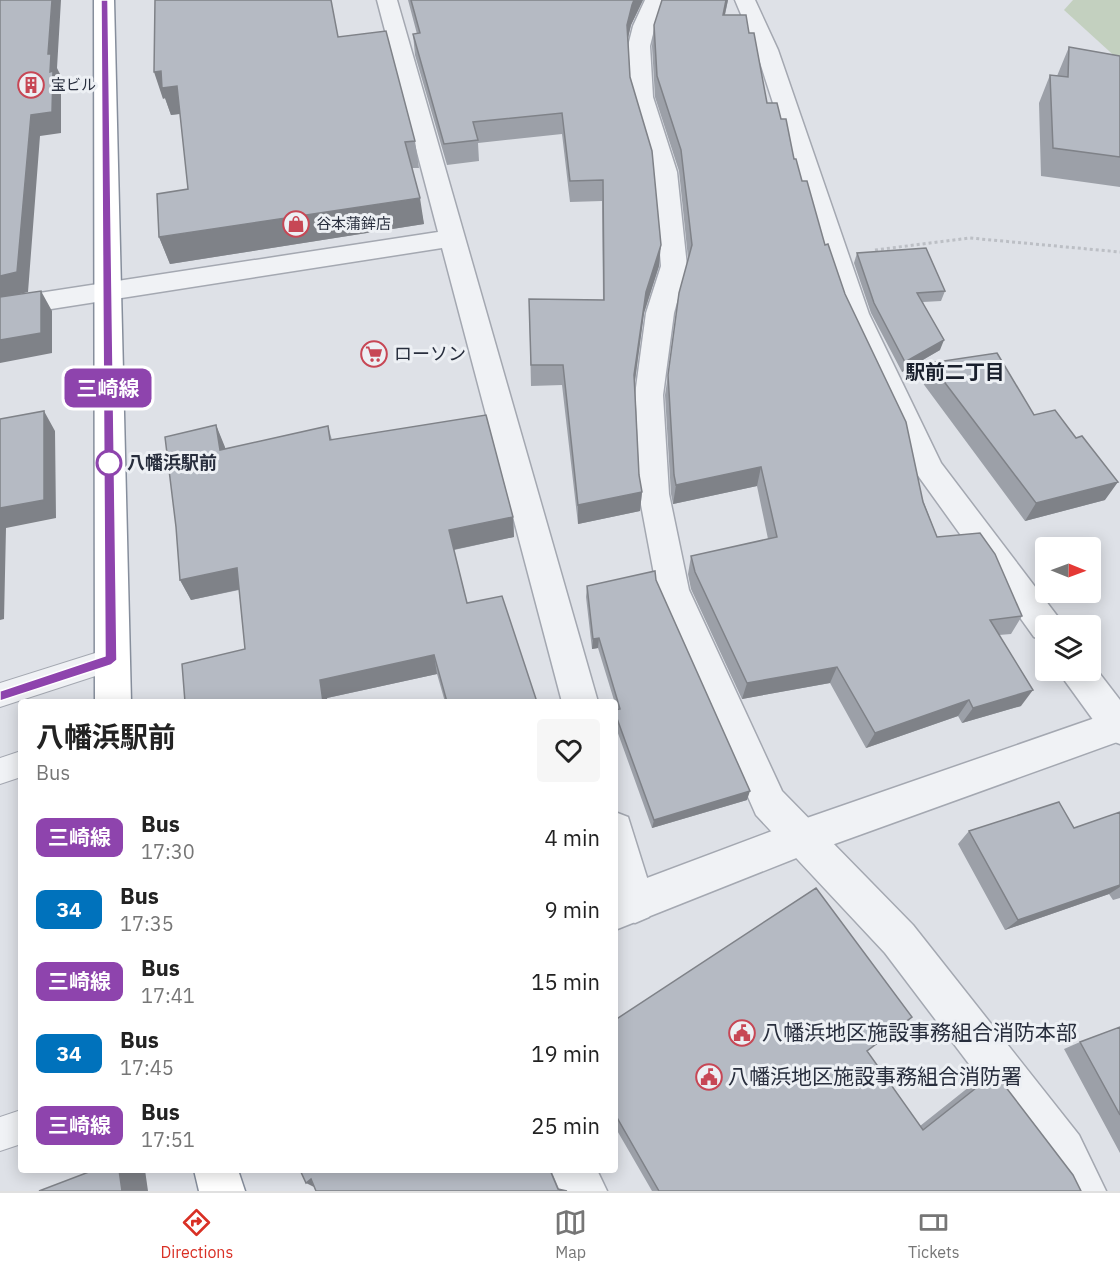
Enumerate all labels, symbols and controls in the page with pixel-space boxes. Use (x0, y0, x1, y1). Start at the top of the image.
building icon: 宝ビル (16, 70, 46, 100)
place label: 宝ビル (51, 75, 96, 94)
shop icon: 谷本蒲鉾店 (281, 209, 311, 239)
place label: 谷本蒲鉾店 (316, 214, 391, 233)
supermarket icon: ローソン (359, 339, 389, 369)
place label: ローソン (394, 342, 466, 365)
district label: 駅前二丁目 (905, 358, 1005, 385)
line badge: 三崎線 (74, 368, 142, 408)
text: 三崎線 (77, 374, 140, 402)
marker: 八幡浜駅前 (96, 450, 122, 476)
place label: 八幡浜駅前 (127, 451, 217, 474)
north arrow (1035, 537, 1101, 603)
map controls (1035, 537, 1101, 681)
button: layers (1035, 615, 1101, 681)
text: 八幡浜駅前 (36, 718, 176, 755)
button: heart (537, 719, 600, 782)
text: Bus (36, 759, 70, 786)
text: Bus (141, 809, 180, 838)
text: 三崎線 (48, 823, 111, 851)
text: 4 min (544, 823, 600, 852)
text: 17:30 (141, 838, 195, 865)
text: Bus (120, 881, 159, 910)
text: 34 (56, 895, 82, 923)
text: 9 min (544, 895, 600, 924)
text: 17:35 (120, 910, 174, 937)
text: Bus (141, 953, 180, 982)
text: 三崎線 (48, 967, 111, 995)
text: 15 min (531, 967, 600, 996)
text: 17:41 (141, 982, 195, 1009)
public building icon: 八幡浜地区施設事務組合消防本部 (727, 1018, 757, 1048)
place label: 八幡浜地区施設事務組合消防本部 (762, 1018, 1077, 1046)
text: Bus (120, 1025, 159, 1054)
text: 34 (56, 1039, 82, 1067)
text: 19 min (531, 1039, 600, 1068)
text: 17:45 (120, 1054, 174, 1081)
public building icon: 八幡浜地区施設事務組合消防署 (694, 1062, 724, 1092)
place label: 八幡浜地区施設事務組合消防署 (728, 1062, 1022, 1090)
text: Bus (141, 1097, 180, 1126)
text: 三崎線 (48, 1111, 111, 1139)
text: 25 min (531, 1111, 600, 1140)
text: 17:51 (141, 1126, 195, 1153)
tab: Directions (160, 1206, 233, 1262)
tab: Map (554, 1206, 587, 1262)
tab: Tickets (908, 1206, 960, 1262)

